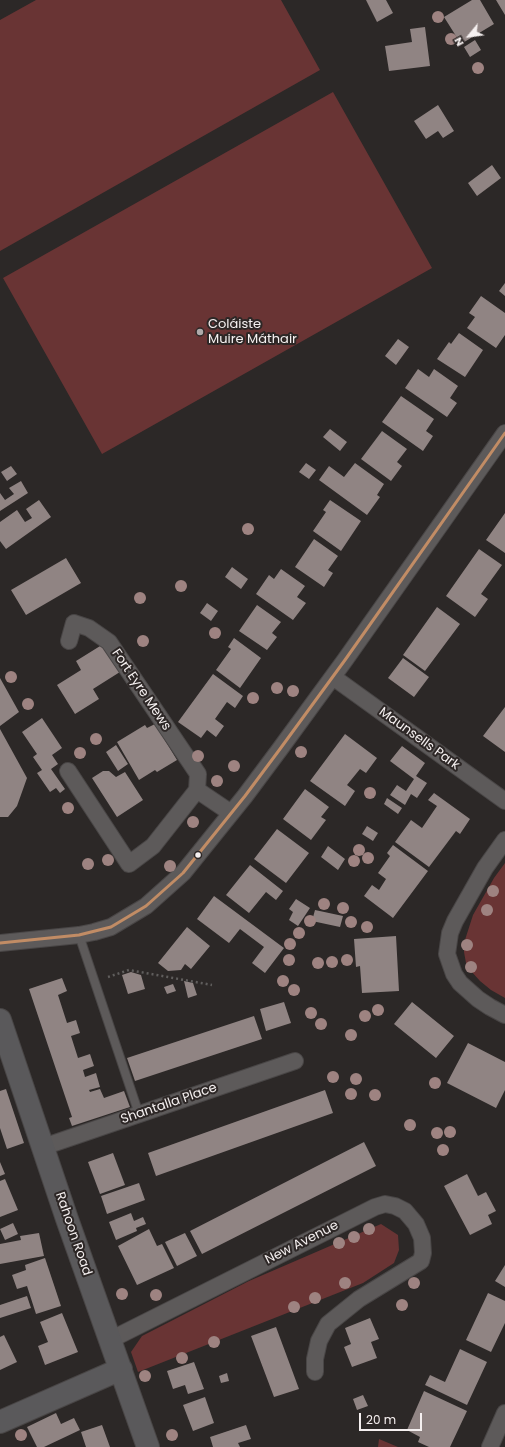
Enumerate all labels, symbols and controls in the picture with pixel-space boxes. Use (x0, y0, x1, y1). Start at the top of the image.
north arrow (449, 16, 489, 56)
text: N (450, 34, 468, 49)
place label: Coláiste Muire Máthair (208, 317, 297, 348)
marker: Coláiste Muire Máthair (195, 327, 205, 337)
street label: Fort Eyre Mews (108, 646, 174, 734)
street label: Maunsells Park (376, 704, 462, 774)
unlabelled marker (193, 850, 203, 860)
street label: Shantalla Place (119, 1080, 219, 1128)
street label: Rahoon Road (51, 1190, 95, 1278)
street label: New Avenue (263, 1218, 341, 1268)
scale bar (361, 1405, 424, 1431)
text: 20 m (366, 1411, 396, 1428)

